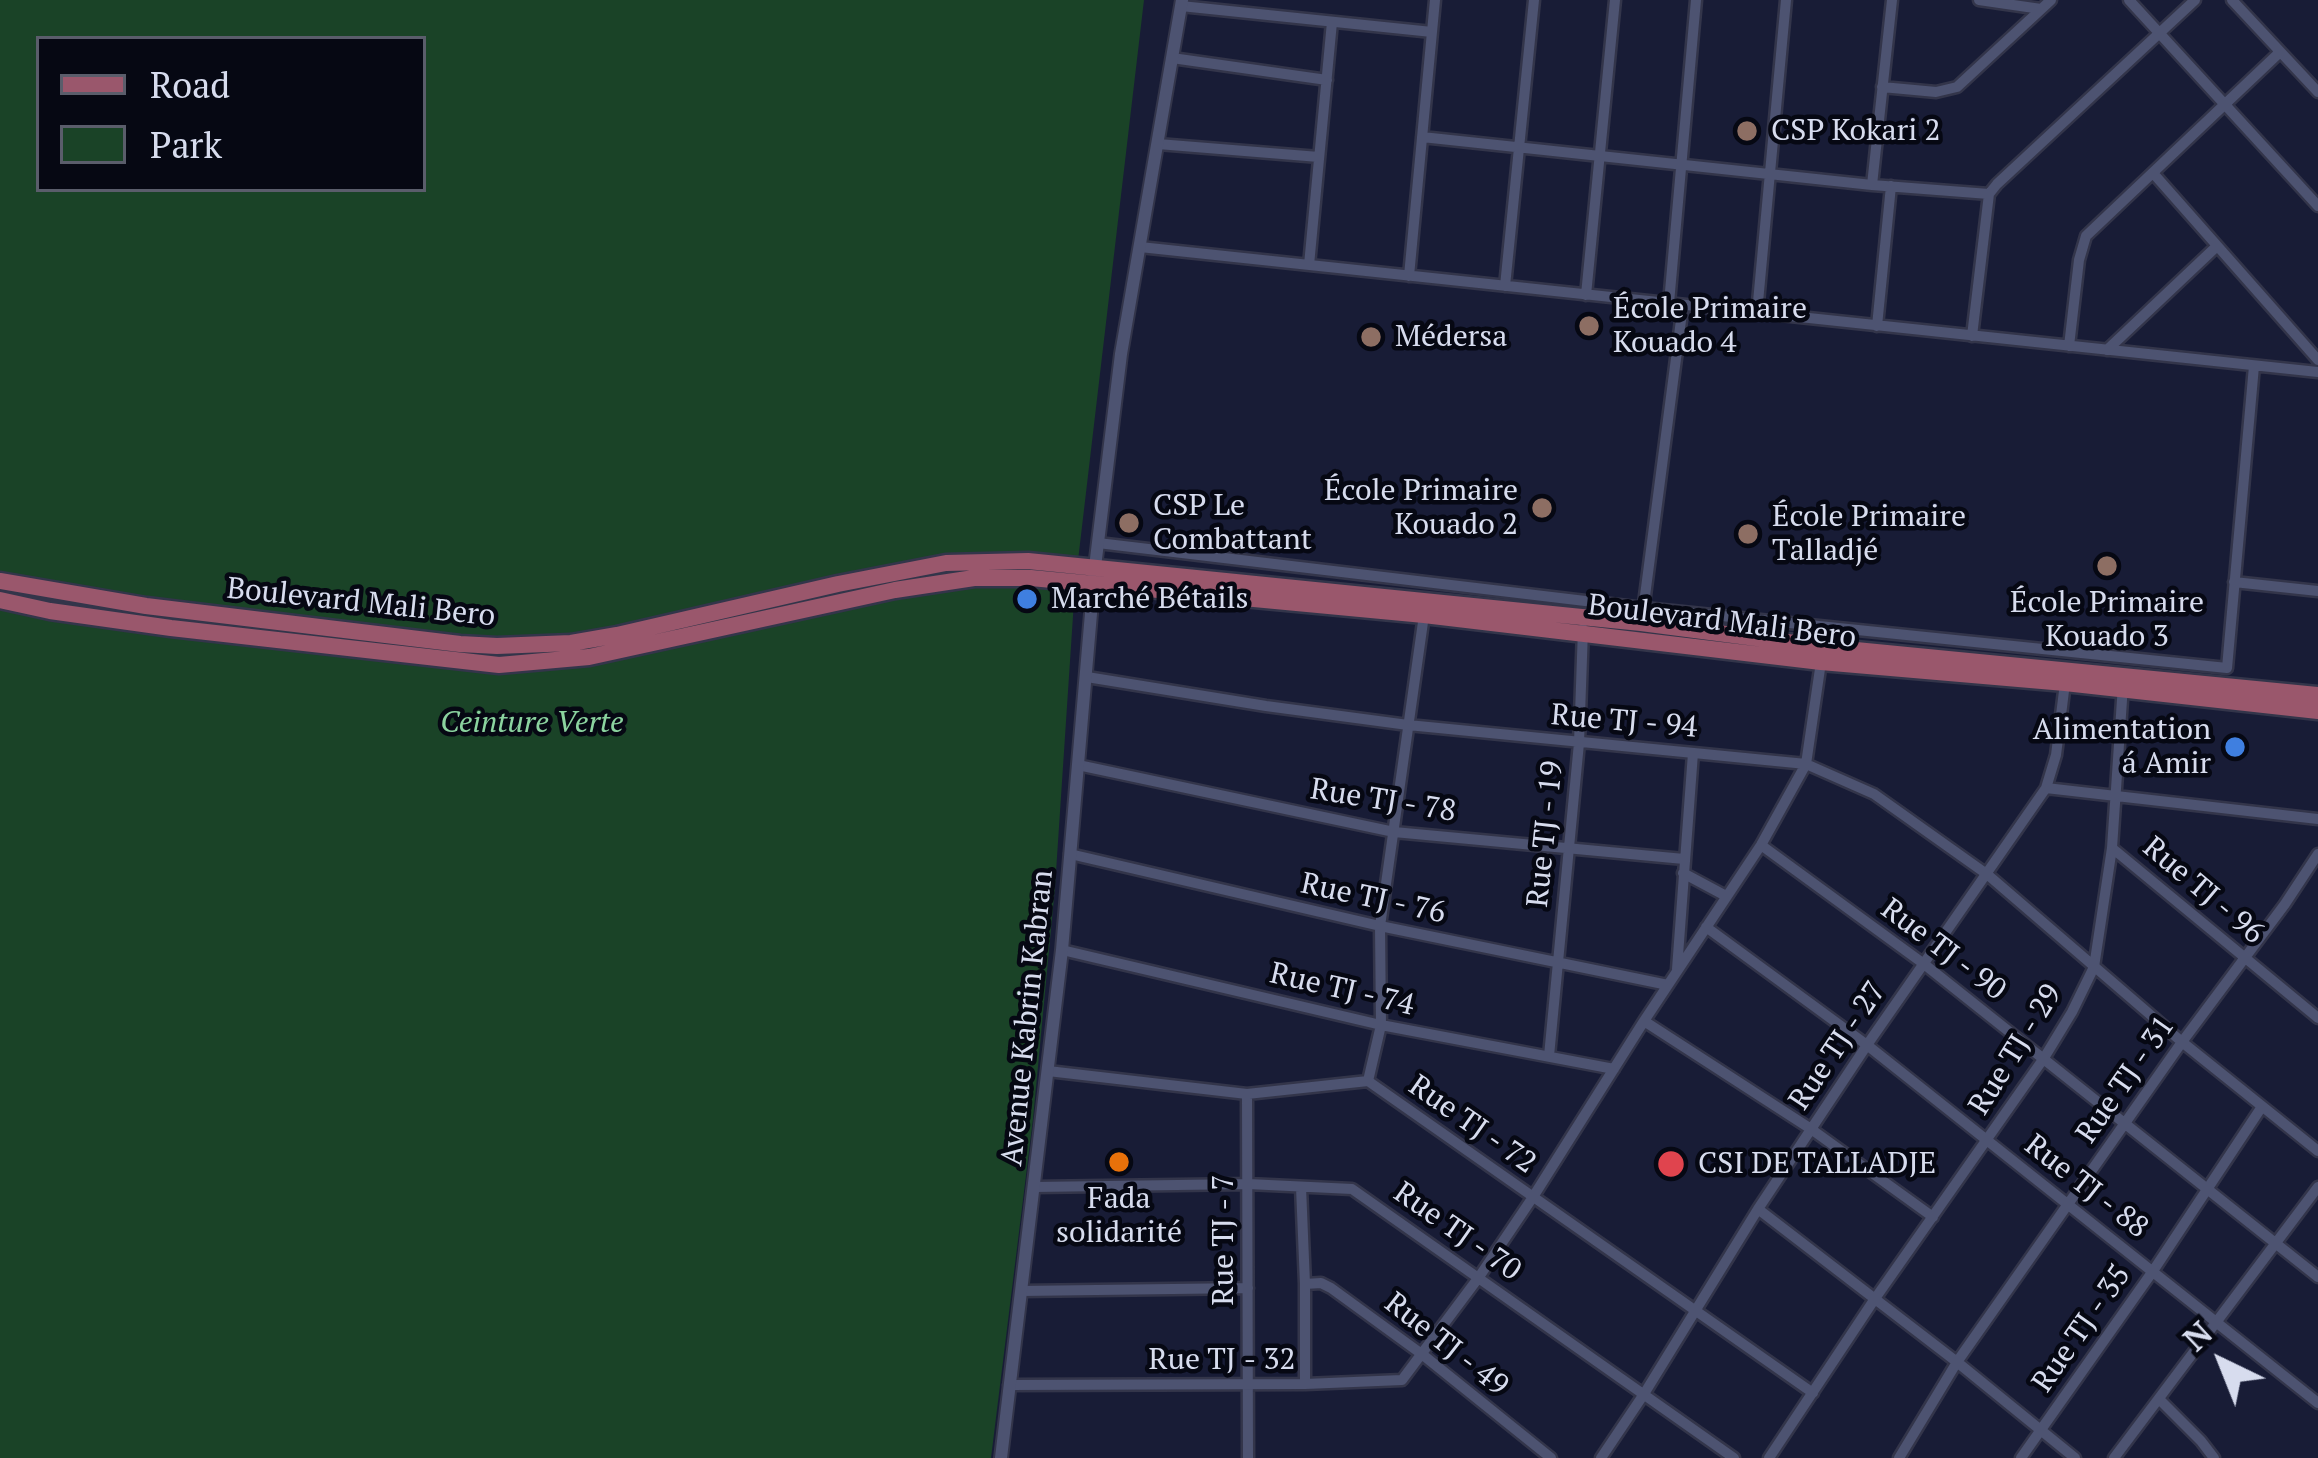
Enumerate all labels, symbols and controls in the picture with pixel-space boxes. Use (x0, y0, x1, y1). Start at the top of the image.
legend (36, 36, 426, 192)
text: Road (150, 61, 230, 108)
place label: CSP Kokari 2 (1771, 113, 1941, 149)
marker: CSP Kokari 2 (1734, 118, 1760, 144)
text: Park (150, 121, 222, 168)
place label: École Primaire Kouado 4 (1613, 291, 1807, 362)
marker: École Primaire Kouado 4 (1576, 313, 1602, 339)
place label: Médersa (1395, 319, 1507, 355)
marker: Médersa (1358, 324, 1384, 350)
place label: École Primaire Kouado 2 (1324, 473, 1518, 544)
place label: CSP Le Combattant (1153, 488, 1312, 558)
marker: École Primaire Kouado 2 (1529, 495, 1555, 521)
place label: École Primaire Talladjé (1772, 499, 1966, 570)
marker: CSP Le Combattant (1116, 510, 1142, 536)
marker: École Primaire Talladjé (1735, 521, 1761, 547)
marker: École Primaire Kouado 3 (2094, 553, 2120, 579)
street label: Boulevard Mali Bero (225, 571, 497, 635)
place label: Marché Bétails (1051, 581, 1249, 617)
place label: École Primaire Kouado 3 (2010, 585, 2204, 656)
marker: Marché Bétails (1014, 586, 1040, 612)
street label: Boulevard Mali Bero (1586, 588, 1858, 656)
street label: Rue TJ - 94 (1549, 698, 1699, 746)
park label: Ceinture Verte (440, 705, 624, 741)
place label: Alimentation á Amir (2033, 712, 2211, 783)
marker: Alimentation á Amir (2222, 734, 2248, 760)
street label: Rue TJ - 19 (1520, 759, 1572, 909)
street label: Rue TJ - 78 (1308, 772, 1458, 830)
street label: Rue TJ - 96 (2135, 830, 2271, 952)
street label: Rue TJ - 76 (1297, 866, 1449, 932)
street label: Avenue Kabrin Kabran (995, 868, 1061, 1168)
street label: Rue TJ - 90 (1874, 891, 2012, 1009)
street label: Rue TJ - 74 (1266, 956, 1418, 1024)
street label: Rue TJ - 27 (1782, 975, 1894, 1117)
street label: Rue TJ - 29 (1962, 978, 2070, 1122)
street label: Rue TJ - 31 (2069, 1010, 2183, 1150)
street label: Rue TJ - 72 (1402, 1068, 1542, 1182)
street label: Rue TJ - 88 (2017, 1128, 2155, 1246)
place label: CSI DE TALLADJE (1698, 1146, 1936, 1182)
marker: CSI DE TALLADJE (1655, 1148, 1687, 1180)
marker: Fada solidarité (1106, 1149, 1132, 1175)
street label: Rue TJ - 7 (1206, 1175, 1242, 1305)
street label: Rue TJ - 70 (1387, 1175, 1527, 1289)
place label: Fada solidarité (1056, 1181, 1182, 1252)
street label: Rue TJ - 35 (2025, 1259, 2139, 1399)
street label: Rue TJ - 49 (1377, 1286, 1515, 1404)
north arrow (2162, 1302, 2282, 1422)
text: N (2173, 1311, 2221, 1360)
street label: Rue TJ - 32 (1149, 1342, 1295, 1378)

